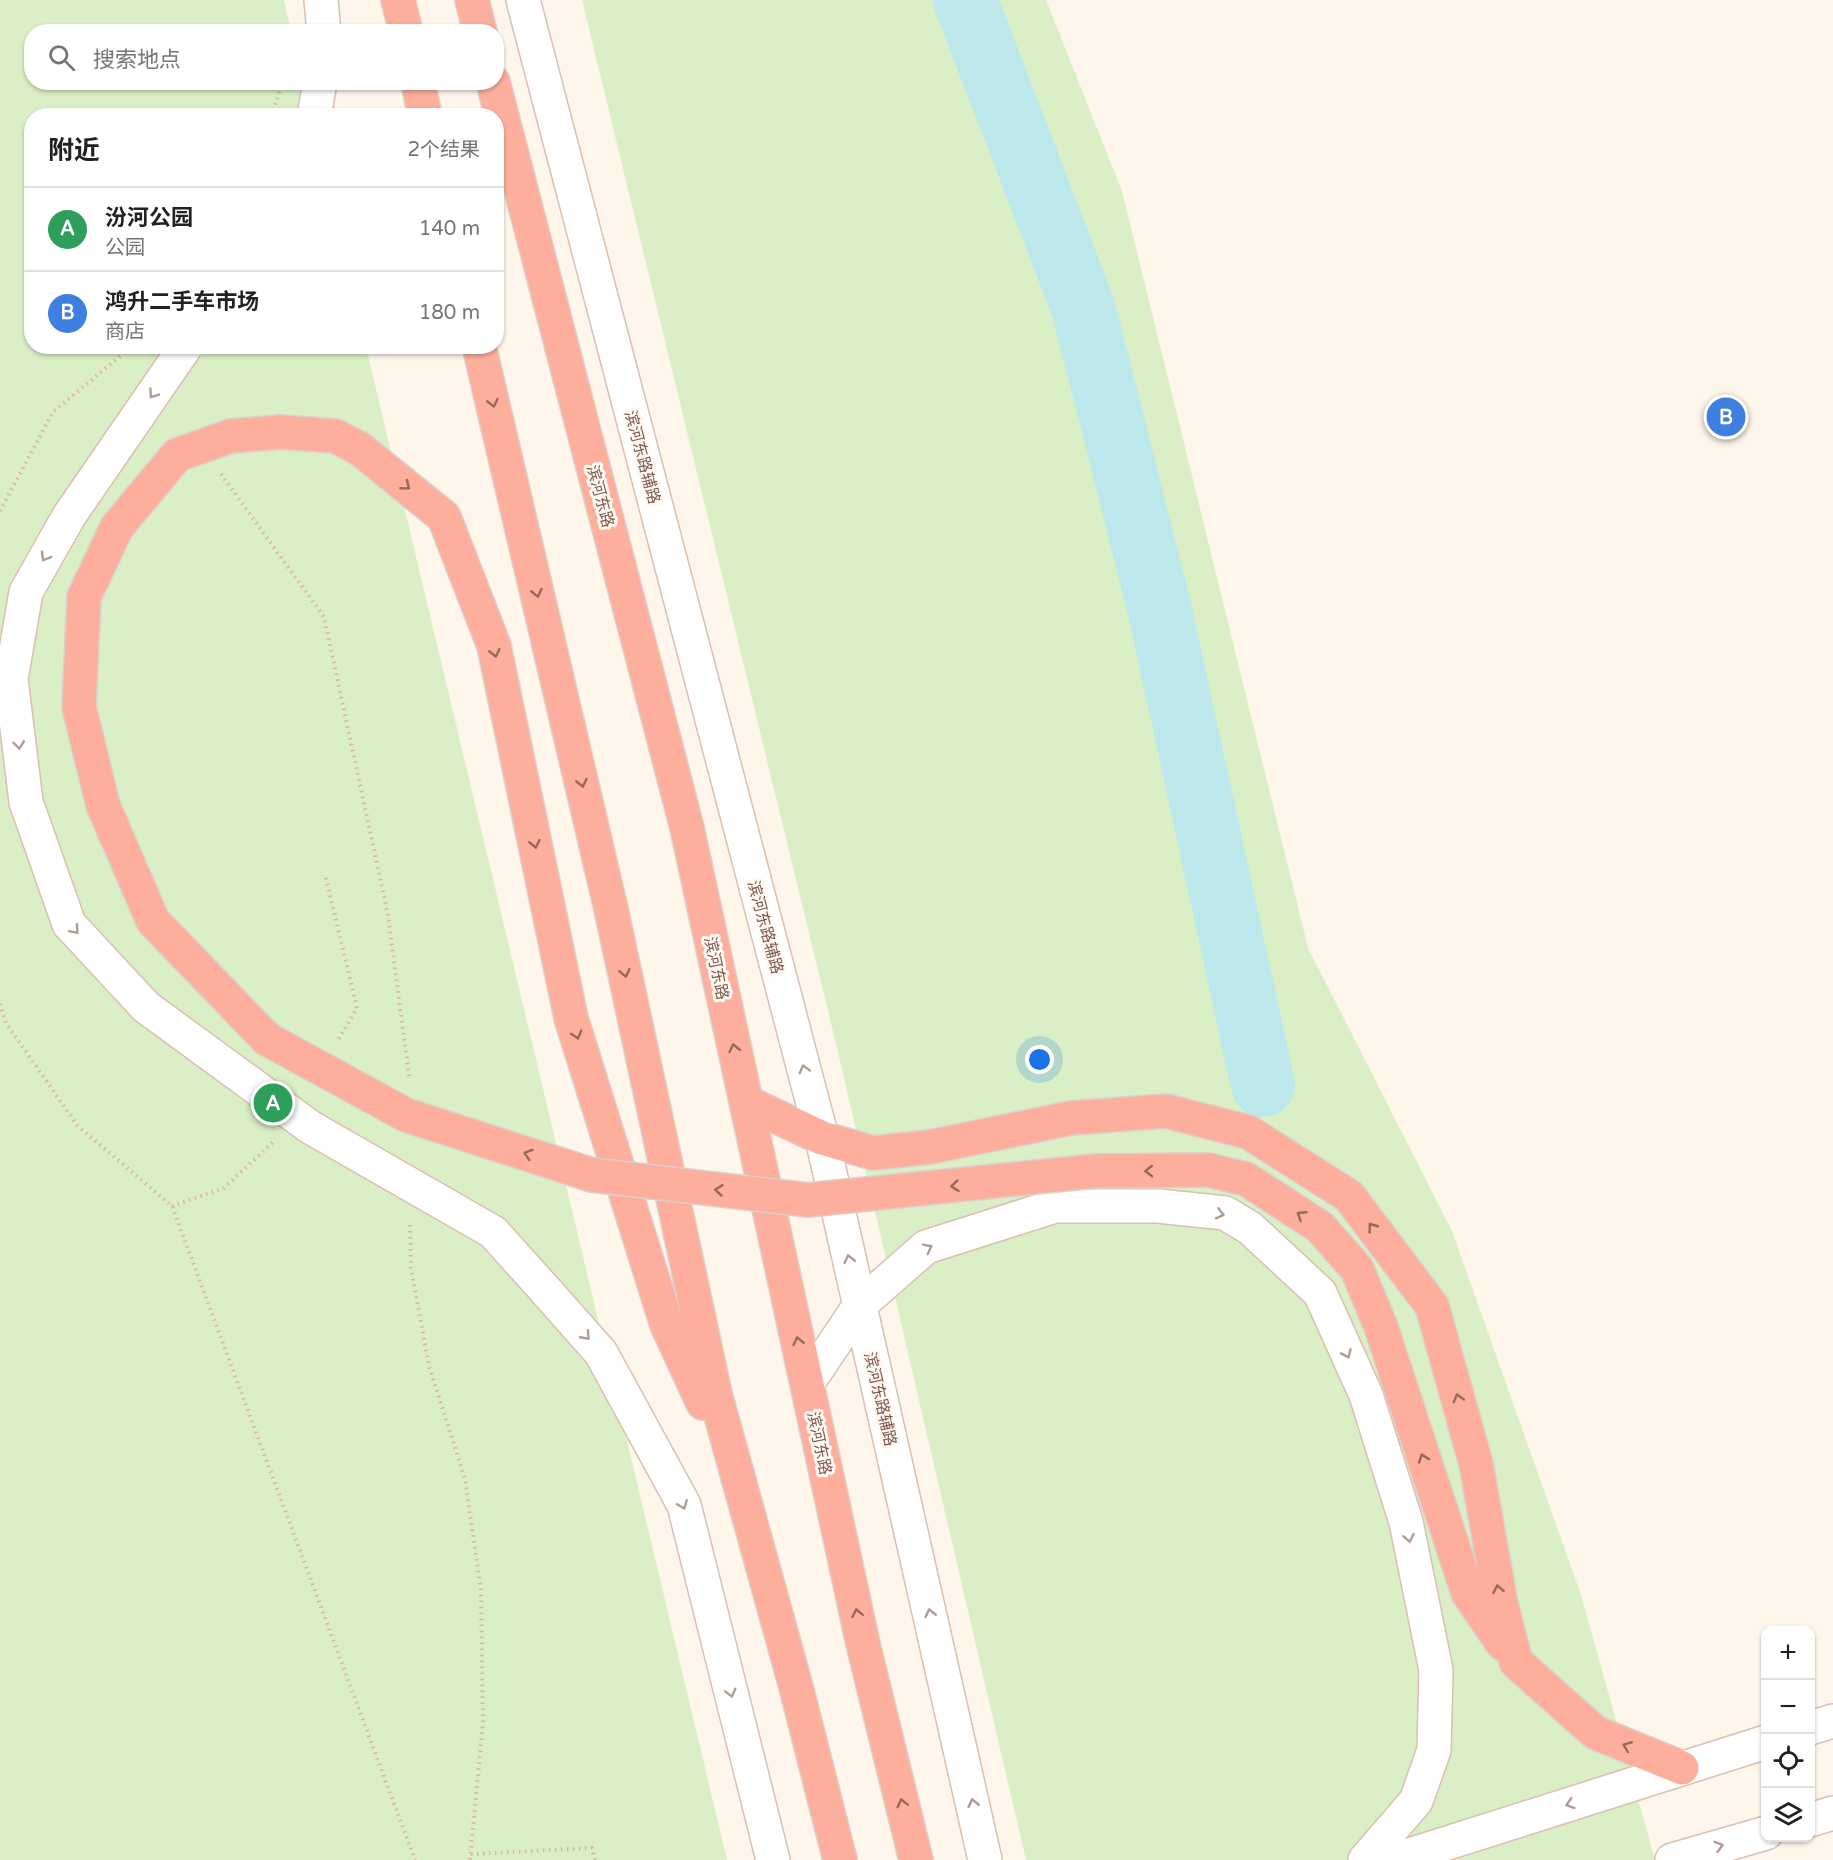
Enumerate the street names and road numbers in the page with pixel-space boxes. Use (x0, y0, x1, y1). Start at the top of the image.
street label: 滨河东路辅路 (620, 408, 664, 506)
street label: 滨河东路 (582, 463, 618, 530)
street label: 滨河东路辅路 (743, 878, 787, 976)
street label: 滨河东路 (700, 935, 732, 1002)
street label: 滨河东路辅路 (859, 1350, 901, 1448)
street label: 滨河东路 (803, 1410, 835, 1477)

